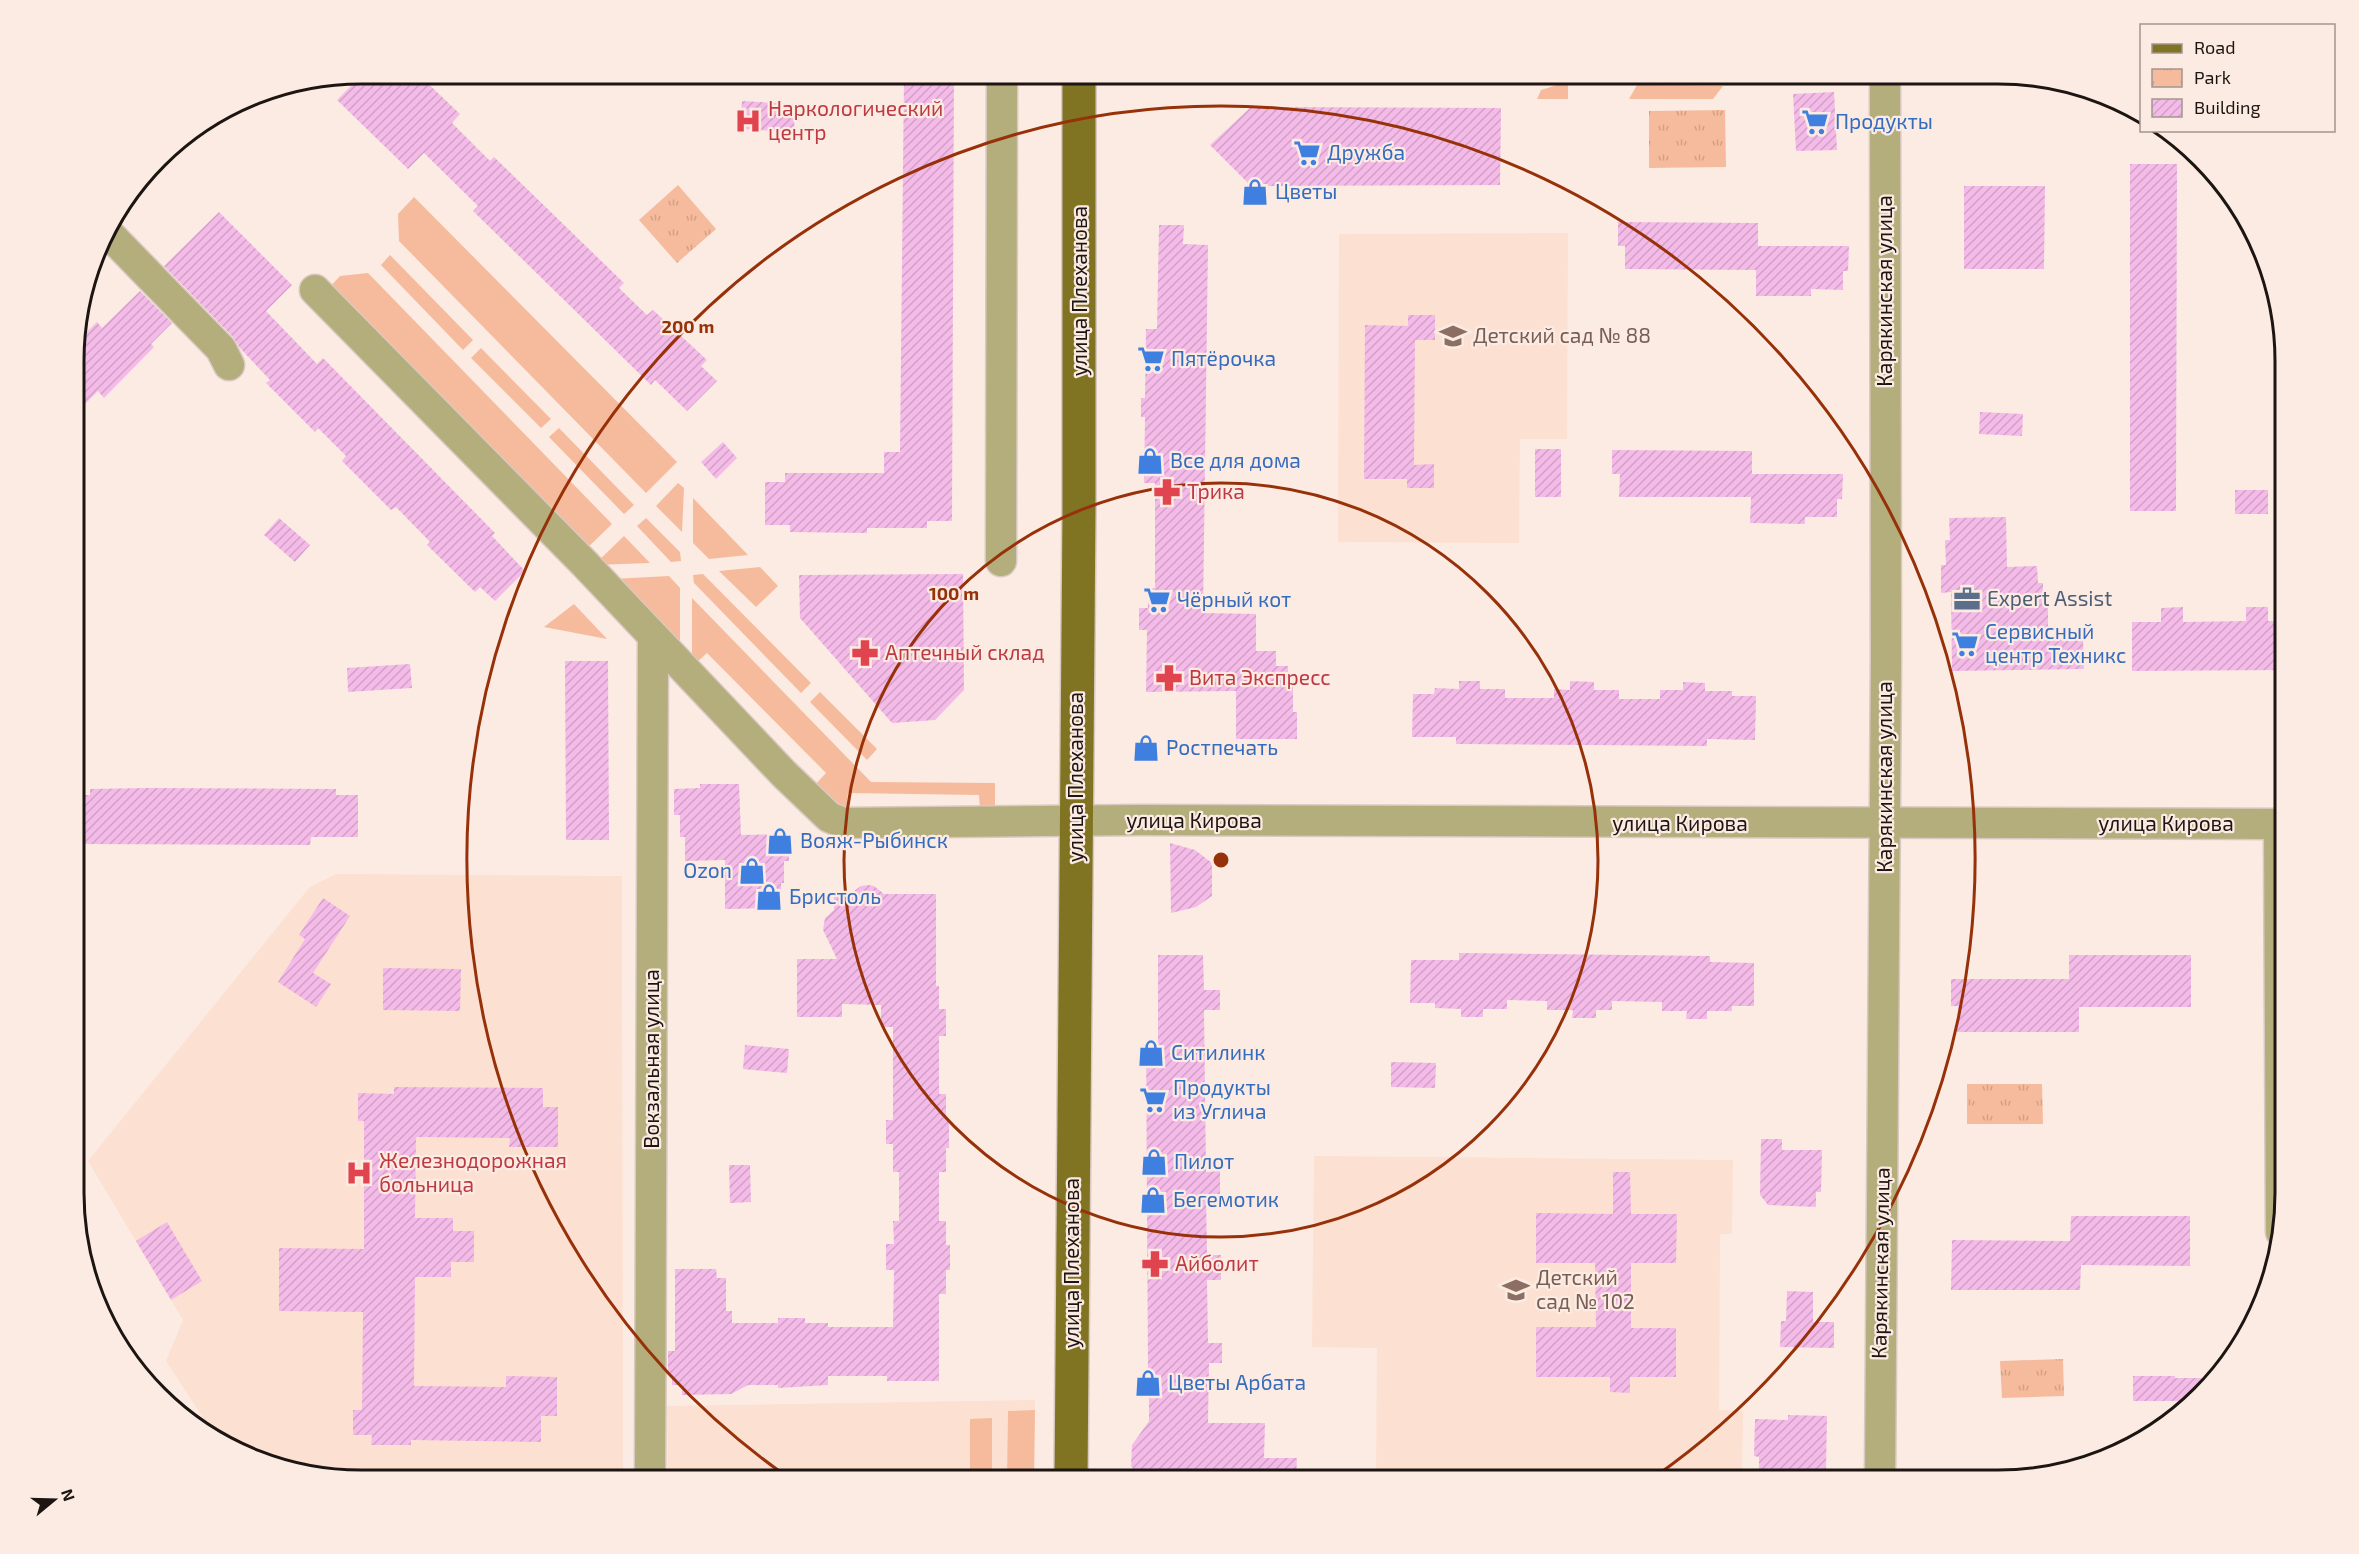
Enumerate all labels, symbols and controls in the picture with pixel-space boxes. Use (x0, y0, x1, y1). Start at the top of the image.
legend (2140, 24, 2335, 132)
text: Road (2194, 36, 2235, 58)
text: Park (2194, 66, 2231, 88)
place label: Наркологический центр (768, 95, 943, 144)
text: Building (2194, 96, 2261, 118)
hospital icon: Наркологический центр (733, 106, 763, 136)
supermarket icon: Продукты (1800, 107, 1830, 137)
place label: Продукты (1835, 108, 1933, 134)
supermarket icon: Дружба (1292, 138, 1322, 168)
place label: Дружба (1327, 139, 1405, 165)
shop icon: Цветы (1240, 177, 1270, 207)
place label: Цветы (1275, 178, 1337, 203)
street label: Карякинская улица (1871, 195, 1897, 387)
street label: улица Плеханова (1066, 206, 1092, 376)
text: 200 m (662, 315, 714, 337)
school or university icon: Детский сад № 88 (1438, 321, 1468, 351)
place label: Детский сад № 88 (1473, 322, 1651, 347)
supermarket icon: Пятёрочка (1136, 344, 1166, 374)
place label: Пятёрочка (1171, 345, 1276, 370)
shop icon: Все для дома (1135, 446, 1165, 476)
place label: Все для дома (1170, 447, 1301, 472)
pharmacy icon: Трика (1152, 477, 1182, 507)
place label: Трика (1187, 478, 1245, 503)
text: 100 m (929, 582, 979, 604)
office icon: Expert Assist (1952, 584, 1982, 614)
supermarket icon: Чёрный кот (1142, 585, 1172, 615)
place label: Expert Assist (1987, 585, 2112, 610)
place label: Чёрный кот (1177, 586, 1291, 611)
place label: Сервисный центр Техникс (1985, 618, 2126, 667)
supermarket icon: Сервисный центр Техникс (1950, 629, 1980, 659)
pharmacy icon: Аптечный склад (850, 638, 880, 668)
place label: Аптечный склад (885, 639, 1044, 664)
pharmacy icon: Вита Экспресс (1154, 663, 1184, 693)
place label: Вита Экспресс (1189, 664, 1331, 689)
street label: Карякинская улица (1871, 681, 1897, 873)
street label: улица Плеханова (1062, 692, 1088, 862)
shop icon: Ростпечать (1131, 733, 1161, 763)
place label: Ростпечать (1166, 734, 1278, 759)
street label: улица Кирова (1126, 807, 1262, 833)
street label: улица Кирова (1612, 810, 1748, 836)
street label: улица Кирова (2098, 810, 2234, 836)
shop icon: Вояж-Рыбинск (765, 826, 795, 856)
place label: Вояж-Рыбинск (800, 827, 948, 852)
centre of rings (1211, 850, 1231, 870)
shop icon: Ozon (737, 856, 767, 886)
place label: Ozon (683, 857, 732, 882)
shop icon: Бристоль (754, 882, 784, 912)
place label: Бристоль (789, 883, 881, 908)
street label: Вокзальная улица (638, 969, 664, 1149)
shop icon: Ситилинк (1136, 1038, 1166, 1068)
place label: Ситилинк (1171, 1039, 1266, 1064)
place label: Продукты из Углича (1173, 1074, 1271, 1123)
supermarket icon: Продукты из Углича (1138, 1085, 1168, 1115)
place label: Железнодорожная больница (379, 1147, 567, 1196)
shop icon: Пилот (1139, 1147, 1169, 1177)
place label: Пилот (1174, 1148, 1234, 1173)
hospital icon: Железнодорожная больница (344, 1158, 374, 1188)
street label: Карякинская улица (1865, 1167, 1895, 1359)
street label: улица Плеханова (1058, 1178, 1084, 1348)
shop icon: Бегемотик (1138, 1185, 1168, 1215)
place label: Бегемотик (1173, 1186, 1279, 1211)
pharmacy icon: Айболит (1140, 1249, 1170, 1279)
place label: Айболит (1175, 1250, 1259, 1275)
place label: Детский сад № 102 (1536, 1264, 1635, 1313)
school or university icon: Детский сад № 102 (1501, 1275, 1531, 1305)
shop icon: Цветы Арбата (1133, 1368, 1163, 1398)
place label: Цветы Арбата (1168, 1369, 1306, 1394)
north arrow (24, 1470, 84, 1530)
text: N (58, 1486, 80, 1504)

